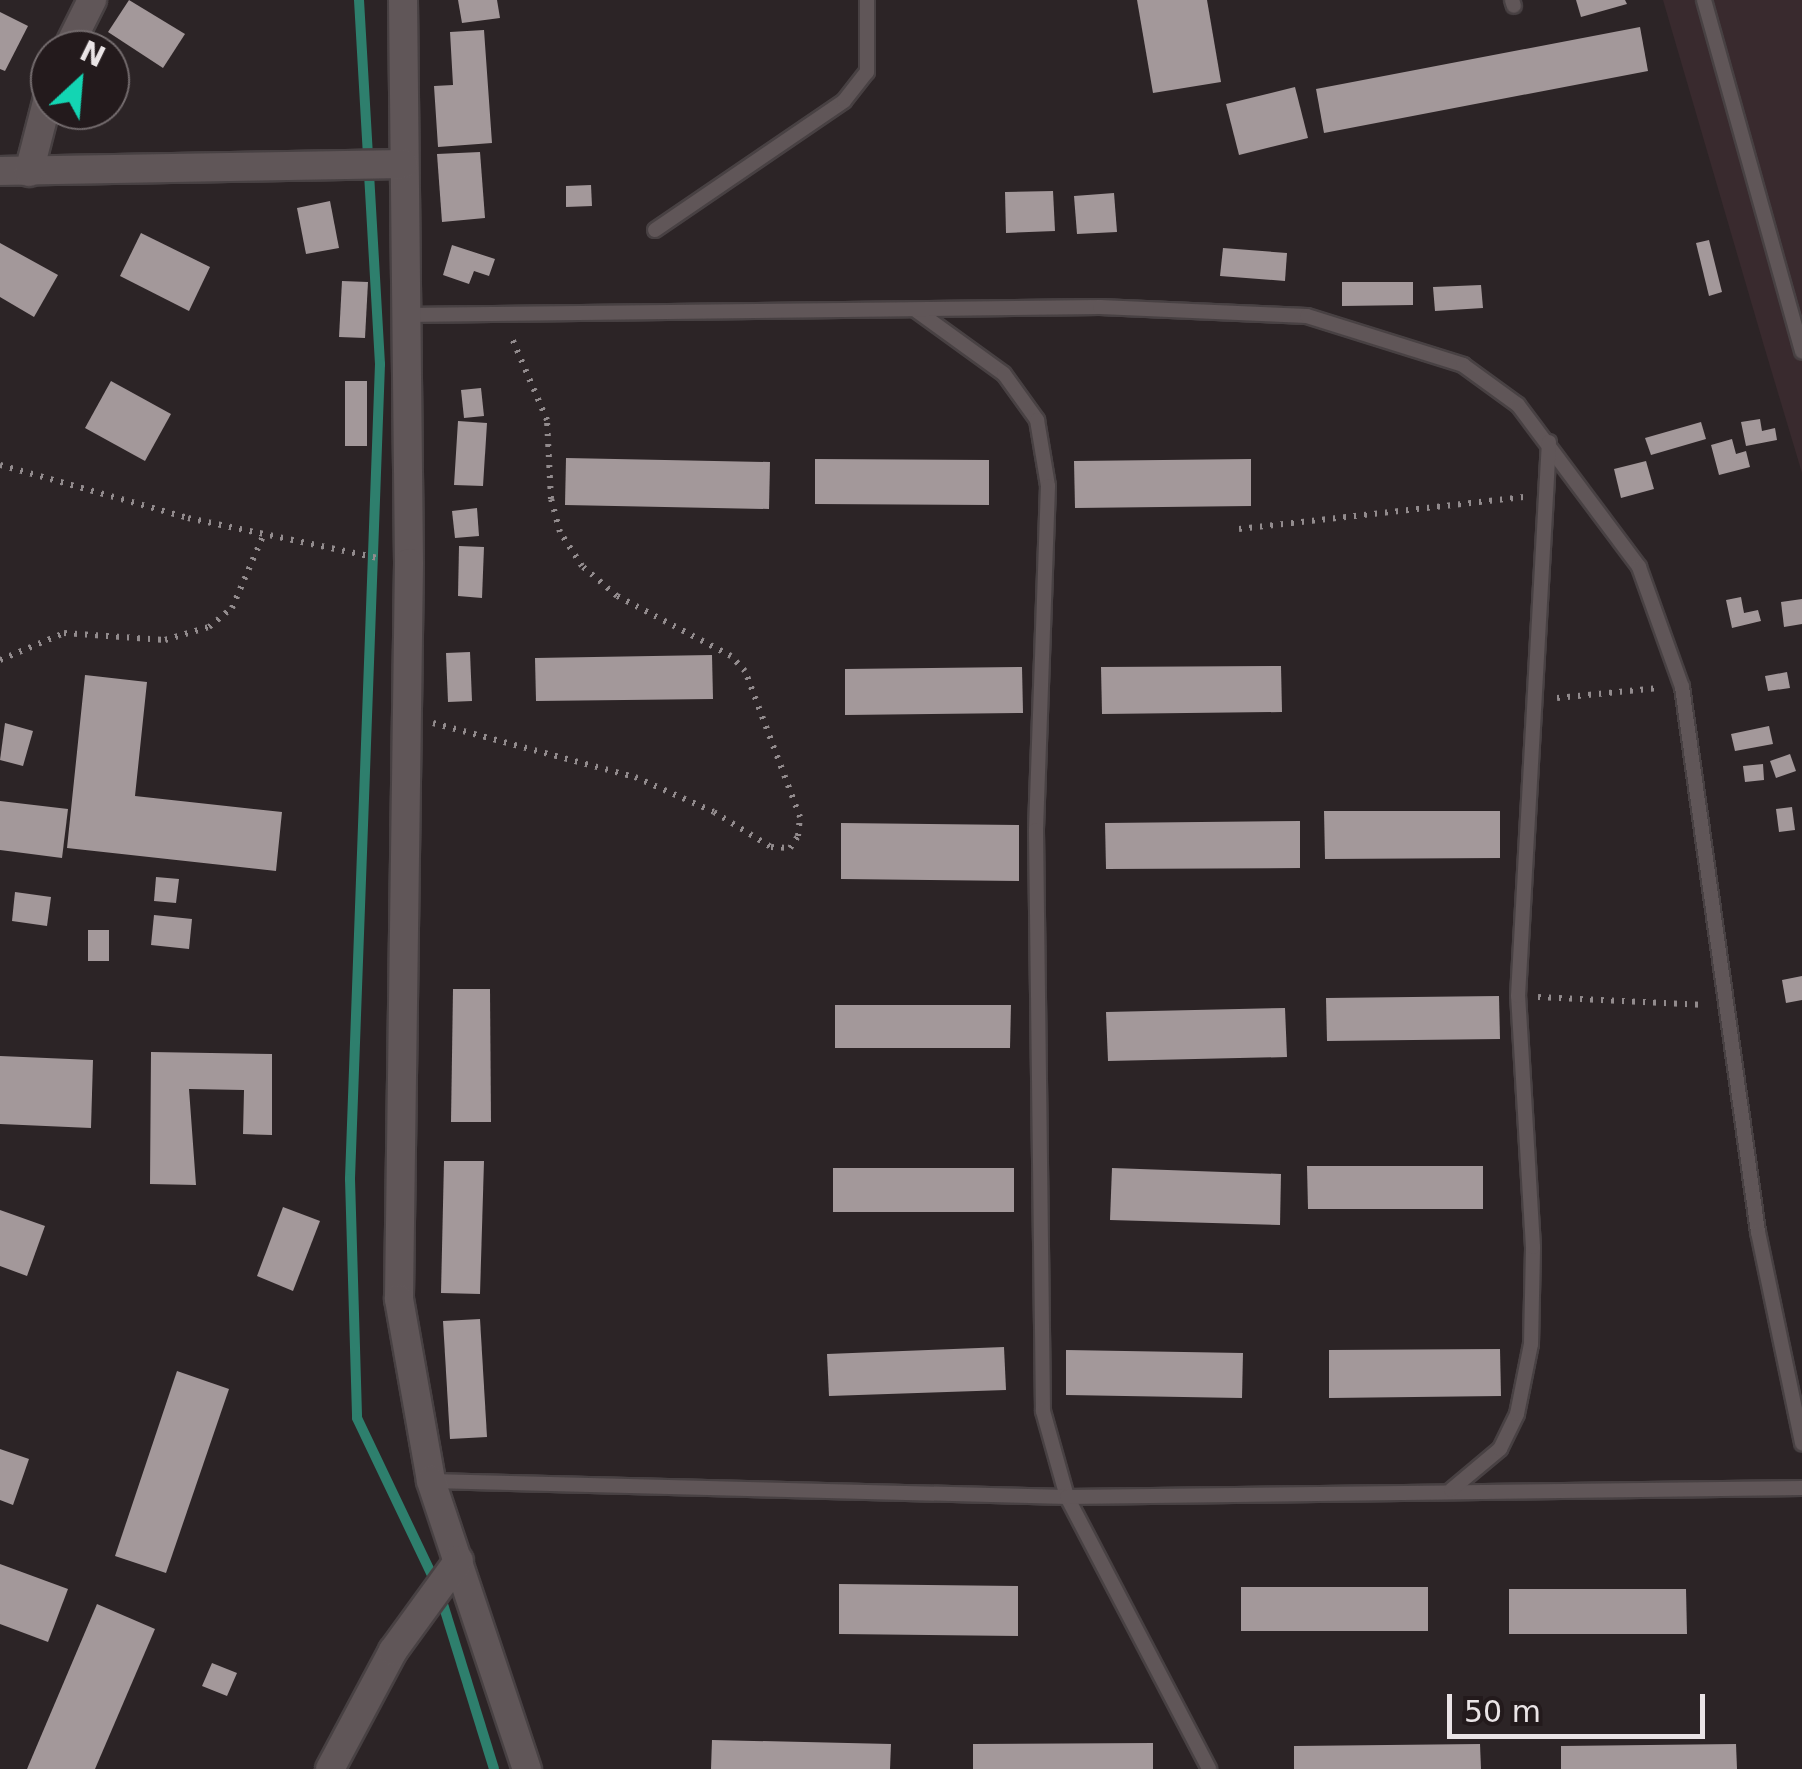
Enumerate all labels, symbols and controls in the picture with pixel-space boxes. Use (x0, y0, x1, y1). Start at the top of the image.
north arrow (30, 30, 130, 130)
text: N (75, 34, 110, 74)
scale bar (1452, 1674, 1710, 1736)
text: 50 m (1464, 1694, 1541, 1729)

